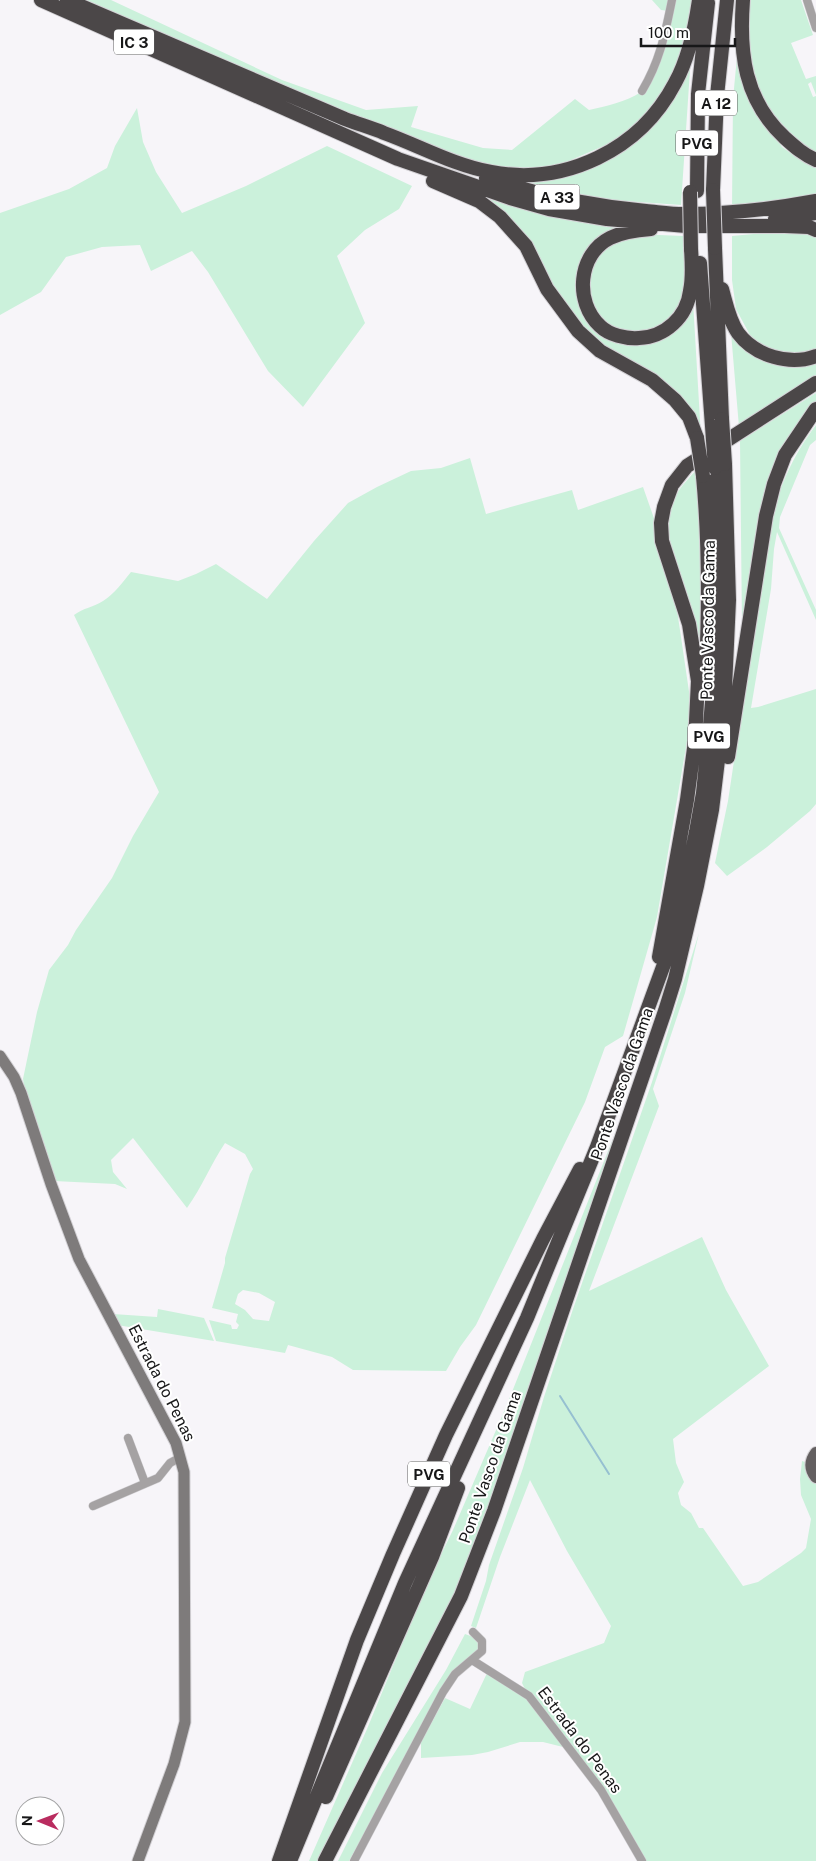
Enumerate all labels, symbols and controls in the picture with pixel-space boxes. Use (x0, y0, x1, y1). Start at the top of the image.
scale bar (641, 15, 735, 47)
text: 100 m (648, 24, 689, 41)
road number: IC 3 (114, 30, 154, 54)
road number: A 12 (695, 90, 737, 116)
road number: PVG (676, 130, 718, 156)
road number: A 33 (534, 184, 580, 210)
street label: Ponte Vasco da Gama (697, 540, 719, 700)
road number: PVG (688, 724, 730, 748)
street label: Ponte Vasco da Gama (587, 1005, 657, 1163)
street label: Estrada do Penas (124, 1322, 200, 1444)
street label: Ponte Vasco da Gama (455, 1388, 525, 1546)
road number: PVG (408, 1462, 450, 1486)
street label: Estrada do Penas (534, 1683, 626, 1797)
north arrow (15, 1796, 65, 1846)
text: N (19, 1815, 35, 1826)

